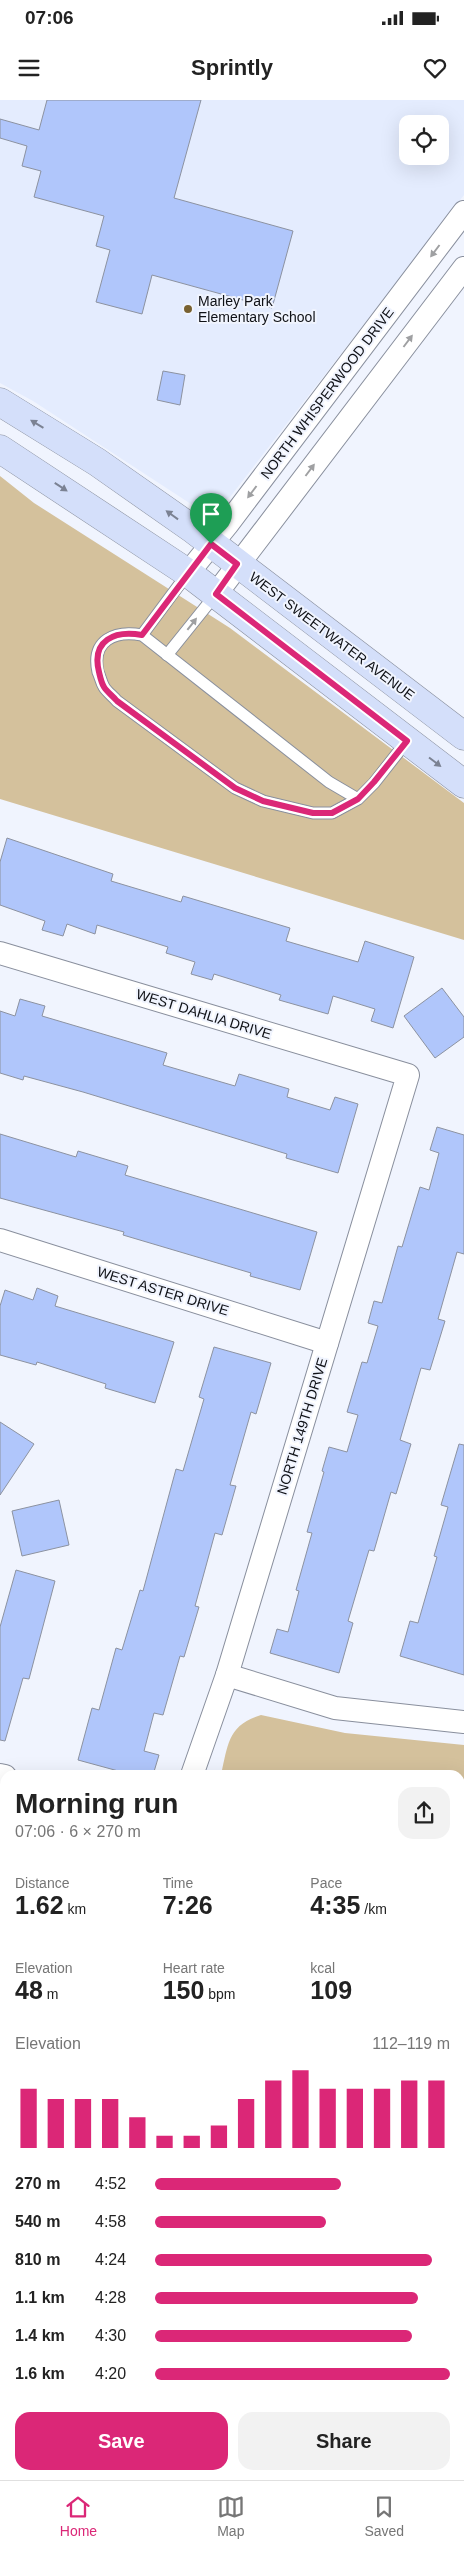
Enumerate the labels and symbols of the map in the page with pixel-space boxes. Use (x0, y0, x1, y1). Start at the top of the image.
one-way arrow (430, 244, 440, 258)
place label: Marley Park Elementary School (198, 293, 316, 325)
marker: Marley Park Elementary School (182, 303, 194, 315)
street label: NORTH WHISPERWOOD DRIVE (257, 304, 397, 482)
one-way arrow (403, 335, 414, 348)
one-way arrow (30, 420, 44, 429)
one-way arrow (304, 464, 315, 477)
one-way arrow (54, 482, 67, 492)
one-way arrow (247, 485, 257, 499)
pin (190, 493, 232, 544)
one-way arrow (165, 510, 179, 520)
street label: WEST SWEETWATER AVENUE (246, 569, 418, 703)
one-way arrow (186, 618, 197, 631)
one-way arrow (428, 757, 442, 767)
street label: WEST DAHLIA DRIVE (134, 986, 274, 1042)
street label: WEST ASTER DRIVE (95, 1263, 231, 1319)
street label: NORTH 149TH DRIVE (274, 1356, 330, 1496)

